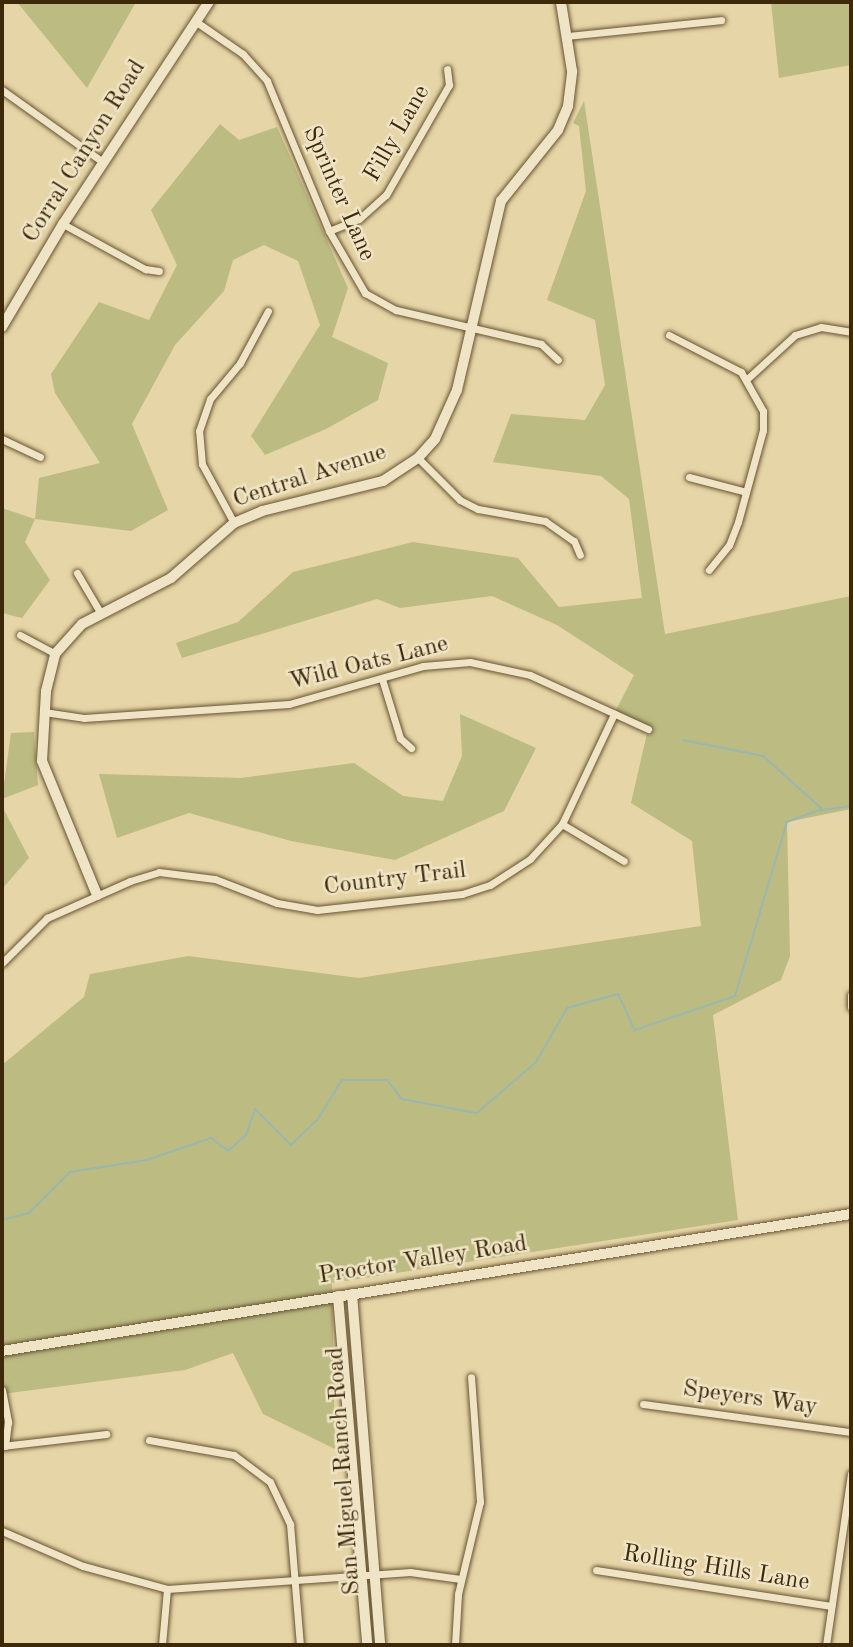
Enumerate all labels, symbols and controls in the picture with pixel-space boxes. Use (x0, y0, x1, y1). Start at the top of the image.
street label: Corral Canyon Road (17, 55, 153, 249)
street label: Filly Lane (359, 80, 437, 188)
street label: Sprinter Lane (295, 122, 381, 266)
street label: Central Avenue (230, 439, 390, 515)
street label: Wild Oats Lane (286, 630, 452, 698)
street label: Country Trail (322, 857, 468, 903)
street label: Proctor Valley Road (317, 1230, 529, 1292)
street label: San Miguel Ranch Road (322, 1346, 368, 1596)
street label: Speyers Way (681, 1375, 819, 1423)
street label: Rolling Hills Lane (621, 1540, 811, 1598)

